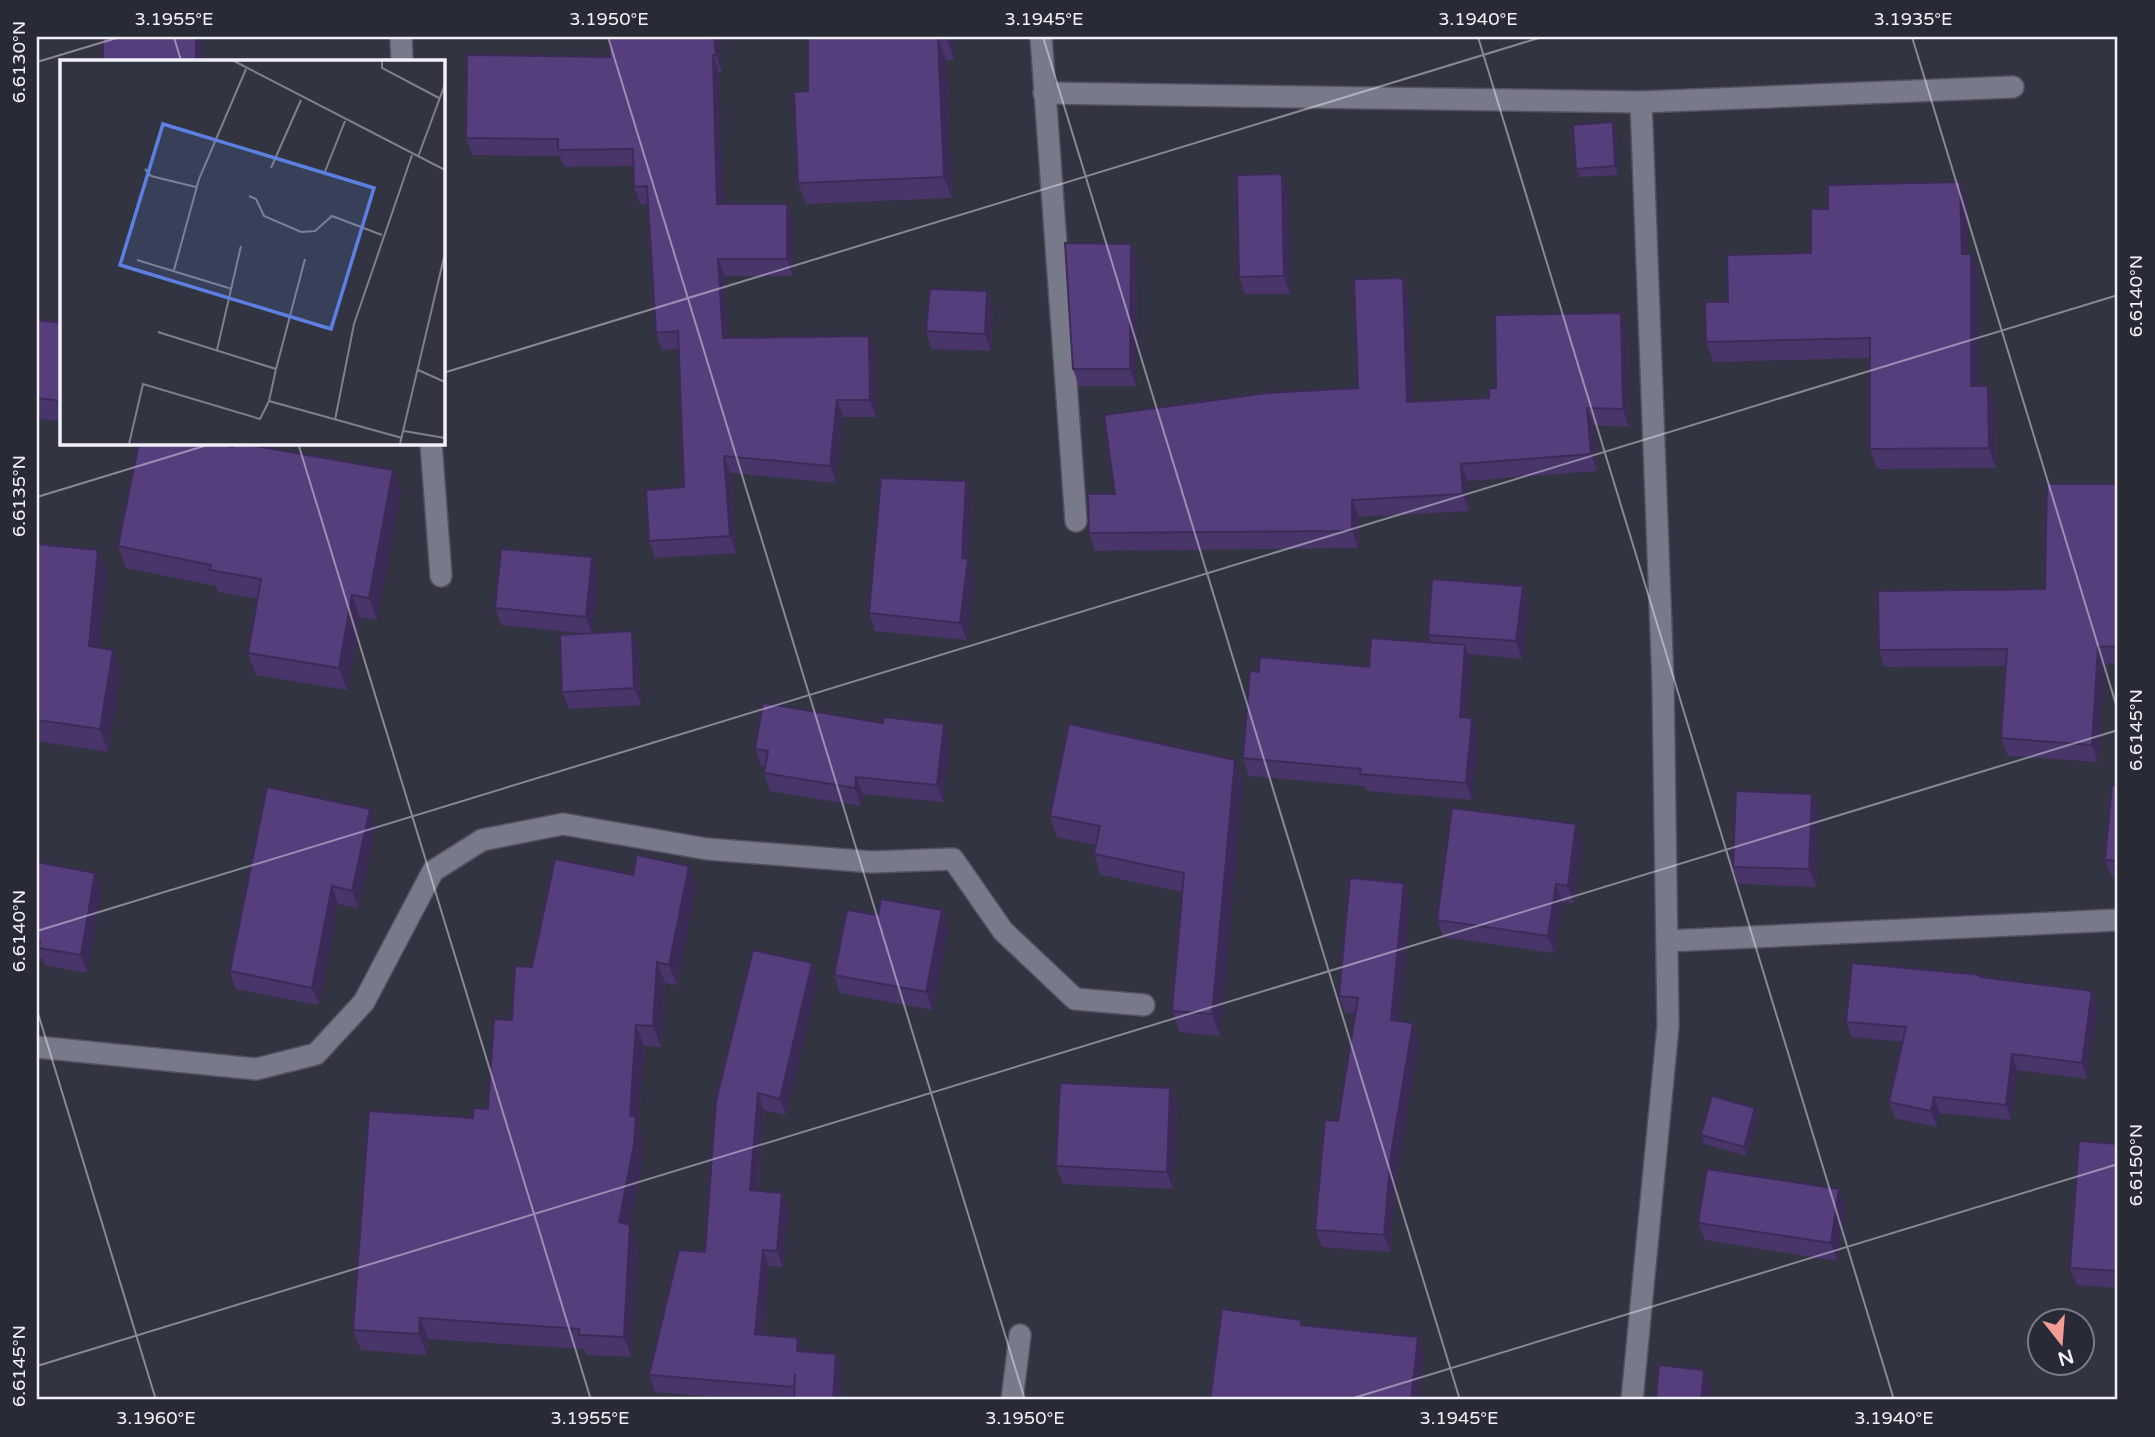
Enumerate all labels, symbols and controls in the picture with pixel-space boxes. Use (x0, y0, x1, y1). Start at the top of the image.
text: 3.1955°E (134, 8, 214, 30)
text: 3.1950°E (569, 8, 649, 30)
text: 3.1945°E (1004, 8, 1084, 30)
text: 3.1940°E (1438, 8, 1518, 30)
text: 3.1935°E (1873, 8, 1953, 30)
text: 6.6130°N (8, 21, 30, 103)
inset map (60, 60, 444, 444)
text: 6.6140°N (2125, 255, 2147, 337)
text: 6.6135°N (8, 455, 30, 537)
text: 6.6145°N (2125, 689, 2147, 771)
text: 6.6140°N (8, 890, 30, 972)
text: 6.6150°N (2125, 1124, 2147, 1206)
north arrow (2025, 1308, 2096, 1378)
text: 6.6145°N (8, 1325, 30, 1407)
text: N (2055, 1345, 2076, 1370)
text: 3.1960°E (116, 1407, 196, 1429)
text: 3.1955°E (550, 1407, 630, 1429)
text: 3.1950°E (985, 1407, 1065, 1429)
text: 3.1945°E (1419, 1407, 1499, 1429)
text: 3.1940°E (1854, 1407, 1934, 1429)

